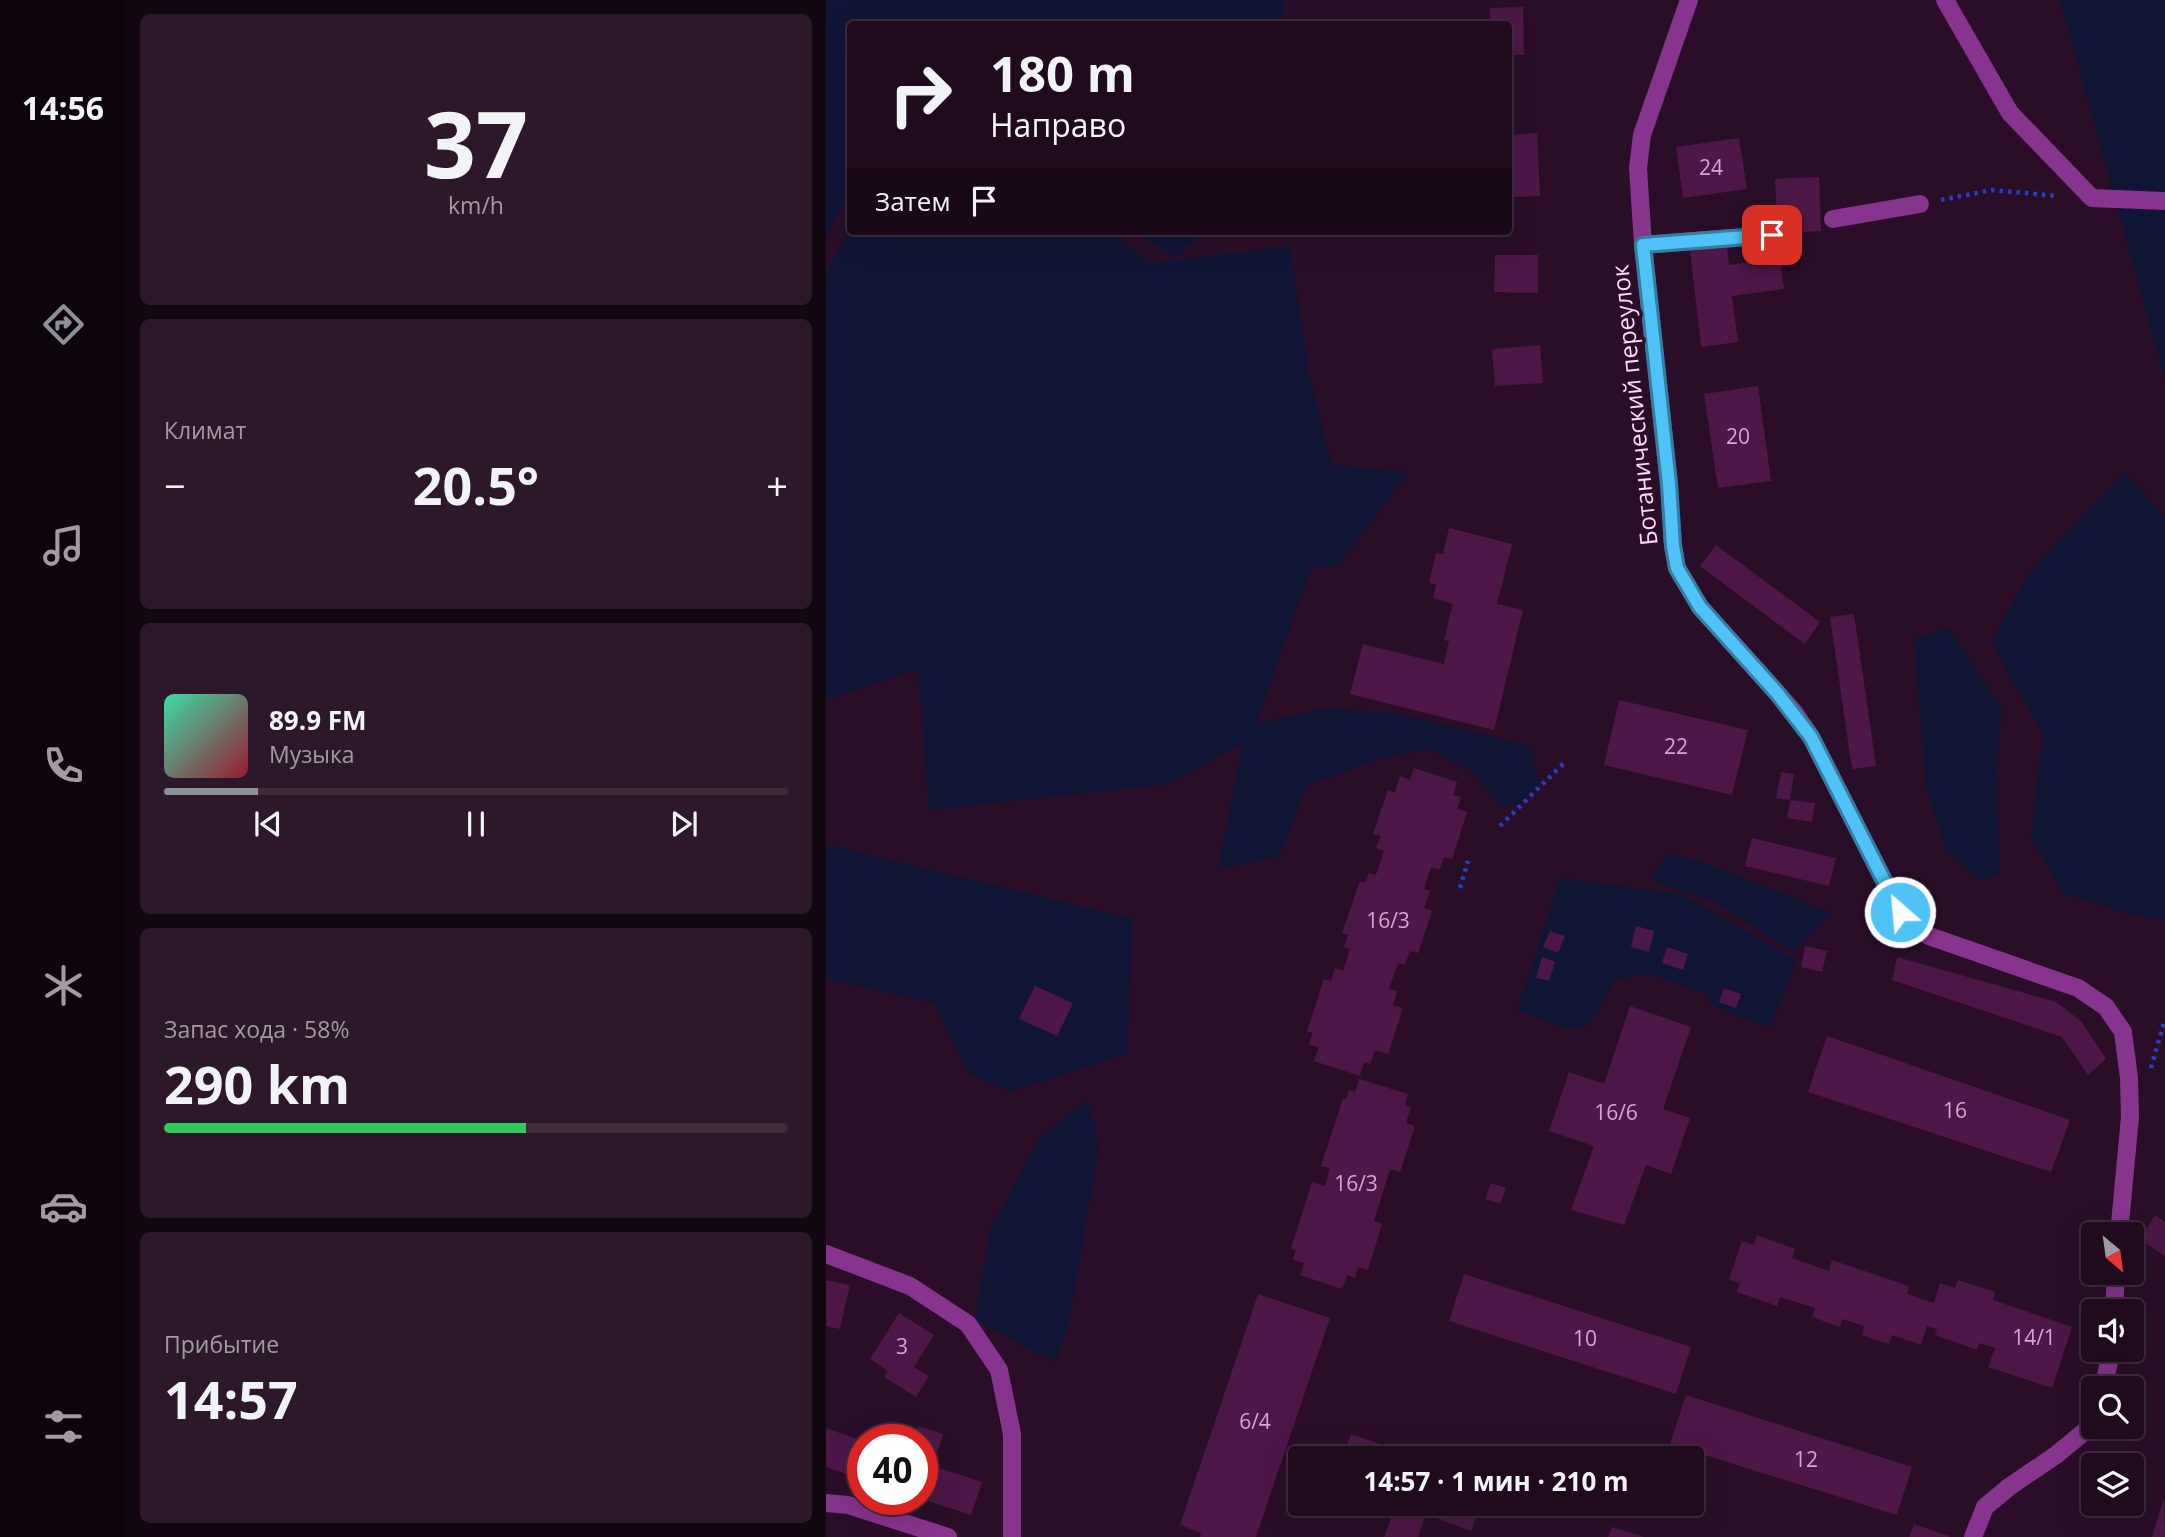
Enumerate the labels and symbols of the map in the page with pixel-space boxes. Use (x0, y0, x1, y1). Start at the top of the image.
house number: 24 (1699, 153, 1723, 181)
pin (1742, 205, 1802, 265)
street label: Ботанический переулок (1602, 263, 1665, 547)
house number: 20 (1726, 422, 1750, 450)
house number: 22 (1664, 732, 1688, 760)
position arrow (1863, 875, 1937, 949)
house number: 16/3 (1366, 906, 1410, 934)
house number: 16 (1943, 1096, 1967, 1124)
house number: 16/6 (1594, 1098, 1638, 1126)
house number: 16/3 (1334, 1169, 1378, 1197)
north arrow (2081, 1222, 2144, 1284)
house number: 14/1 (2012, 1323, 2056, 1351)
house number: 10 (1573, 1324, 1597, 1352)
house number: 3 (896, 1332, 908, 1360)
house number: 6/4 (1239, 1407, 1271, 1435)
speed limit sign: 40 (847, 1424, 938, 1515)
house number: 12 (1794, 1445, 1818, 1473)

